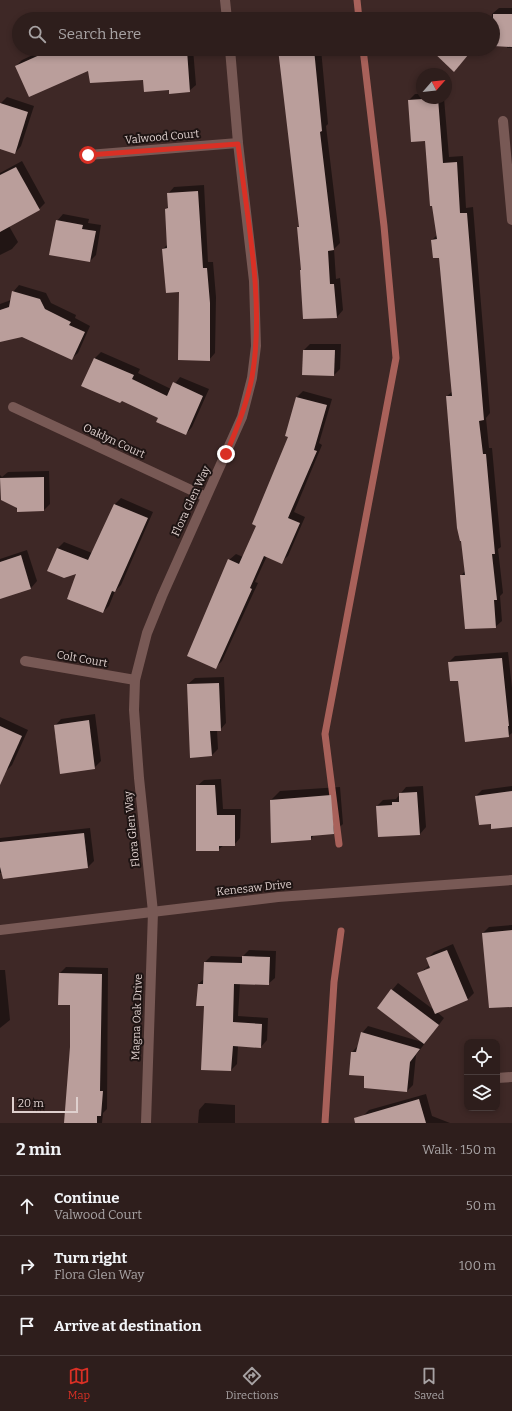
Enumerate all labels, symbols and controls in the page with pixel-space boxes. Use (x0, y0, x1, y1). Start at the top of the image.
search box (12, 12, 500, 56)
icon: search (26, 23, 48, 45)
text: Search here (58, 25, 141, 43)
north arrow (416, 68, 452, 104)
street label: Valwood Court (124, 127, 200, 147)
route start (79, 146, 97, 164)
street label: Oaklyn Court (81, 421, 147, 461)
route end (217, 445, 235, 463)
street label: Flora Glen Way (169, 463, 213, 538)
street label: Colt Court (56, 648, 108, 670)
street label: Flora Glen Way (122, 790, 142, 868)
street label: Kenesaw Drive (216, 878, 292, 898)
street label: Magna Oak Drive (129, 974, 145, 1060)
map controls (464, 1039, 500, 1111)
button: locate (464, 1039, 500, 1075)
button: layers (464, 1075, 500, 1111)
scale bar (12, 1095, 78, 1114)
text: 20 m (18, 1097, 44, 1110)
text: 2 min (16, 1139, 61, 1160)
text: Walk · 150 m (422, 1142, 496, 1157)
text: Continue (54, 1189, 120, 1207)
icon: ahead (16, 1195, 38, 1217)
text: 50 m (466, 1198, 496, 1213)
text: Valwood Court (54, 1207, 142, 1222)
text: Turn right (54, 1249, 127, 1267)
icon: right (16, 1255, 38, 1277)
text: 100 m (459, 1258, 496, 1273)
text: Flora Glen Way (54, 1267, 144, 1282)
icon: arrive (16, 1315, 38, 1337)
text: Arrive at destination (54, 1317, 201, 1335)
tab: Map (68, 1365, 90, 1402)
tab: Directions (226, 1365, 278, 1402)
tab: Saved (414, 1365, 444, 1402)

